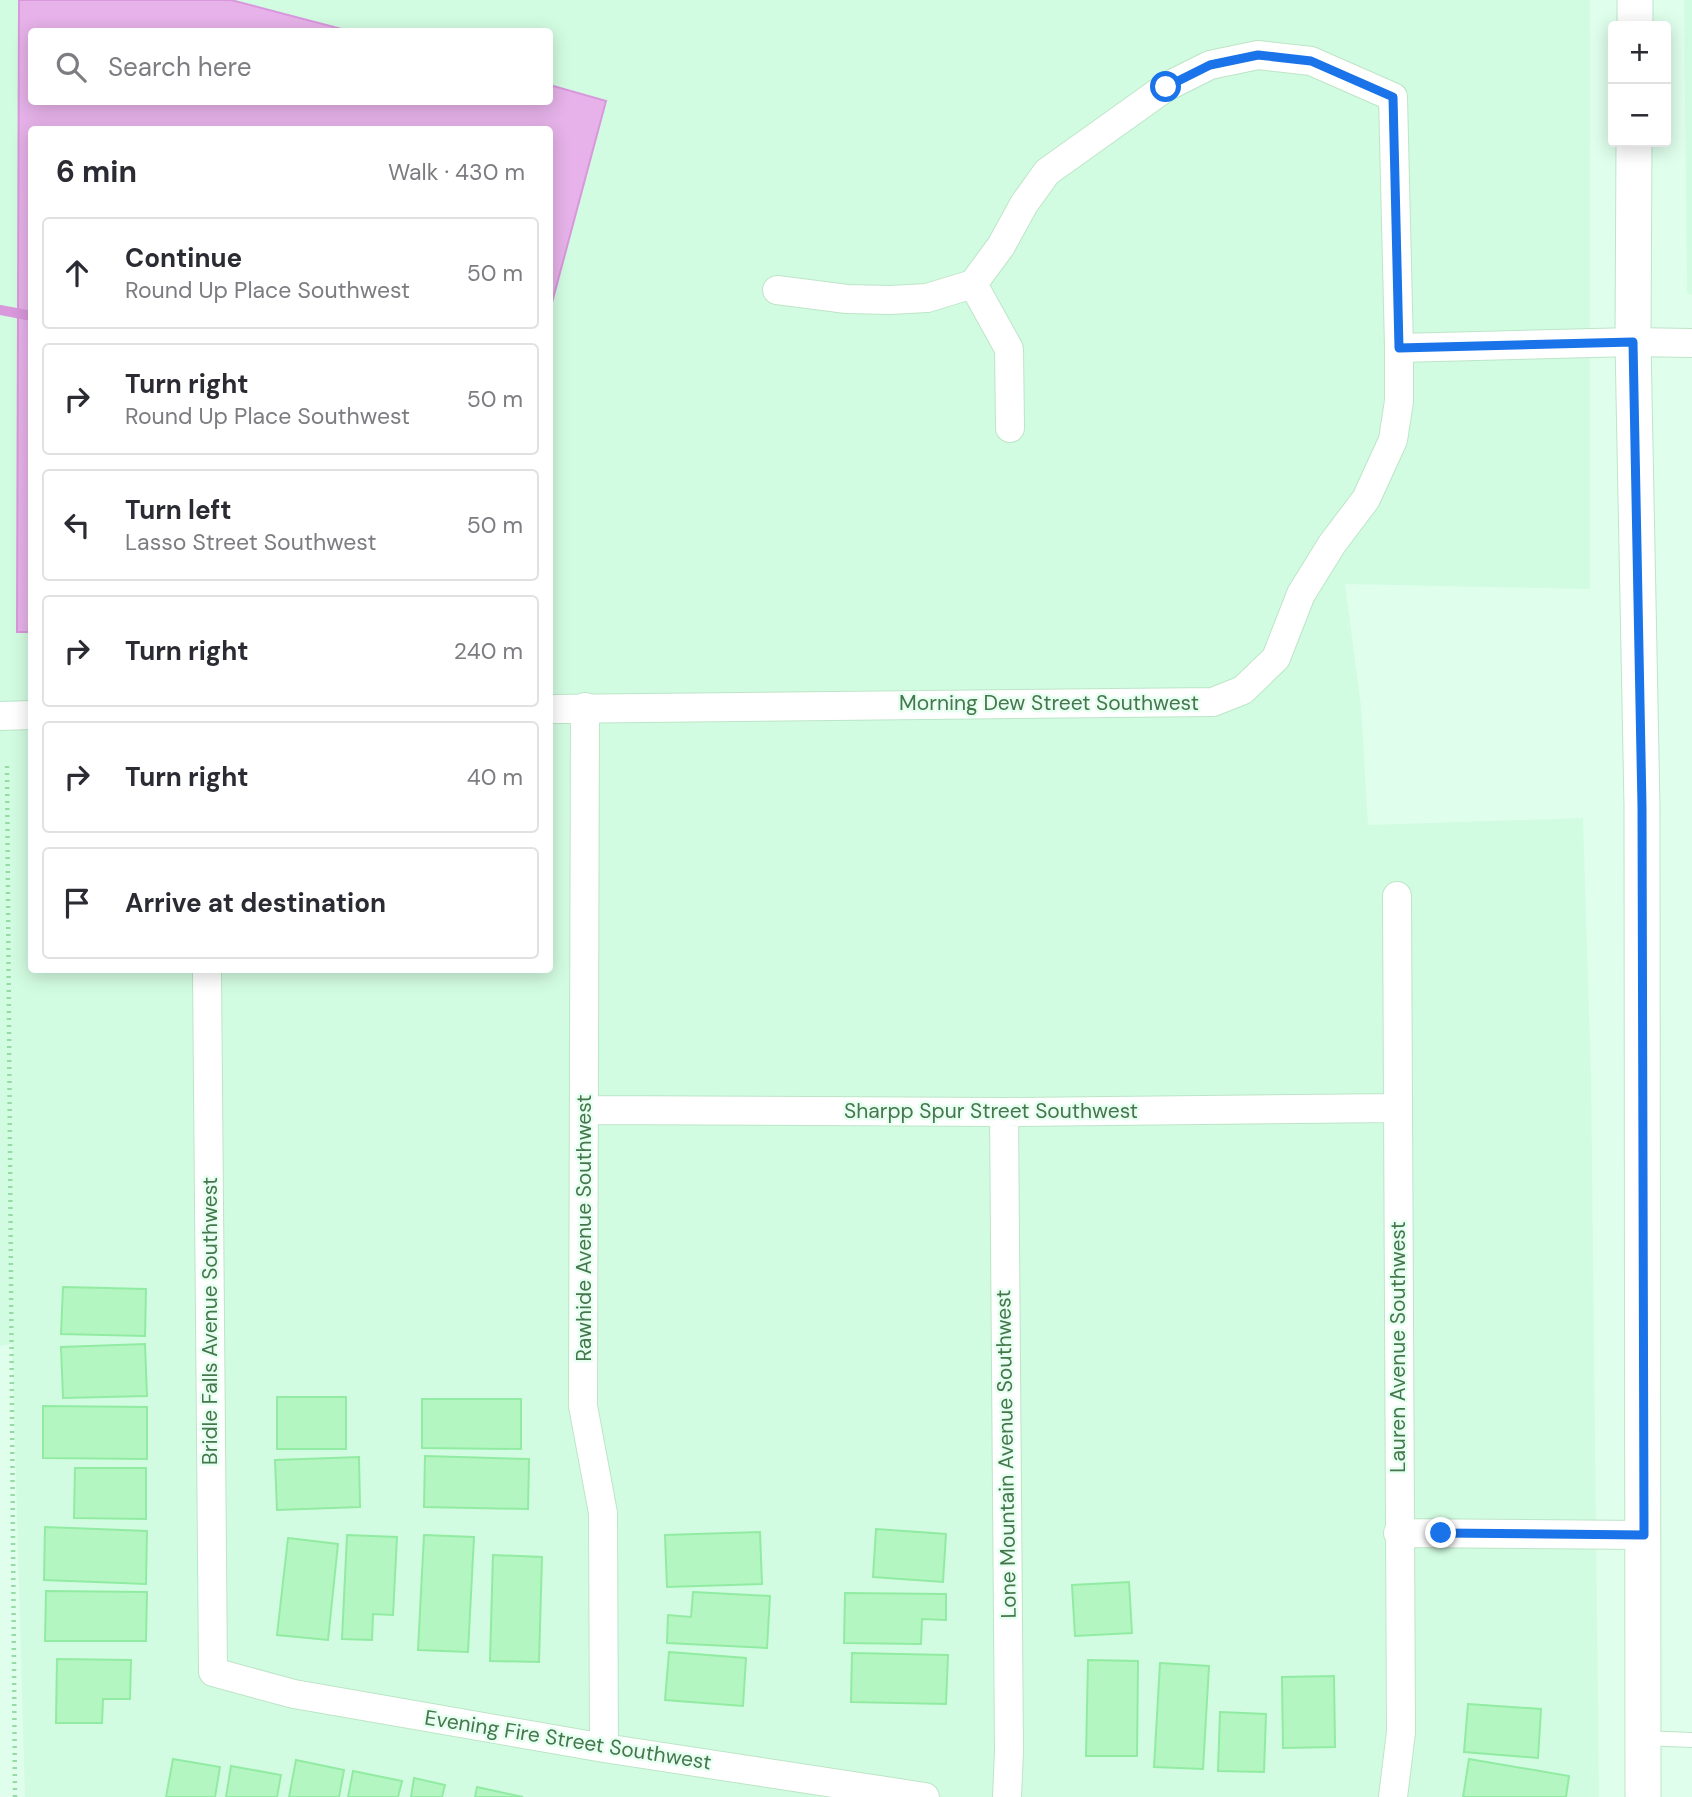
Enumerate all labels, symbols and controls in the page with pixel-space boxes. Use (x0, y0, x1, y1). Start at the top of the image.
map controls (1608, 21, 1671, 147)
button: + (1608, 21, 1671, 84)
search box (28, 28, 553, 105)
icon: search (52, 48, 90, 86)
text: Search here (108, 50, 251, 84)
route start (1150, 71, 1181, 102)
button: − (1608, 84, 1671, 147)
text: 6 min (56, 152, 137, 191)
text: Walk · 430 m (388, 157, 525, 187)
text: Continue (125, 241, 242, 275)
icon: ahead (58, 254, 96, 292)
text: 50 m (467, 258, 523, 288)
text: Round Up Place Southwest (125, 275, 410, 305)
text: Turn right (125, 367, 249, 401)
icon: right (58, 380, 96, 418)
text: 50 m (467, 384, 523, 414)
text: Round Up Place Southwest (125, 401, 410, 431)
text: Turn left (125, 493, 232, 527)
icon: left (58, 506, 96, 544)
text: 50 m (467, 510, 523, 540)
text: Lasso Street Southwest (125, 527, 376, 557)
icon: right (58, 632, 96, 670)
text: Turn right (125, 634, 249, 668)
text: 240 m (454, 636, 523, 666)
street label: Morning Dew Street Southwest (899, 689, 1199, 717)
icon: right (58, 758, 96, 796)
text: Turn right (125, 760, 249, 794)
text: 40 m (467, 762, 523, 792)
icon: arrive (58, 884, 96, 922)
text: Arrive at destination (125, 886, 386, 920)
street label: Rawhide Avenue Southwest (570, 1095, 598, 1362)
street label: Sharpp Spur Street Southwest (844, 1097, 1138, 1125)
street label: Bridle Falls Avenue Southwest (196, 1177, 224, 1465)
street label: Lauren Avenue Southwest (1384, 1221, 1412, 1473)
street label: Lone Mountain Avenue Southwest (989, 1289, 1023, 1619)
route end (1425, 1517, 1456, 1548)
street label: Evening Fire Street Southwest (423, 1703, 713, 1777)

